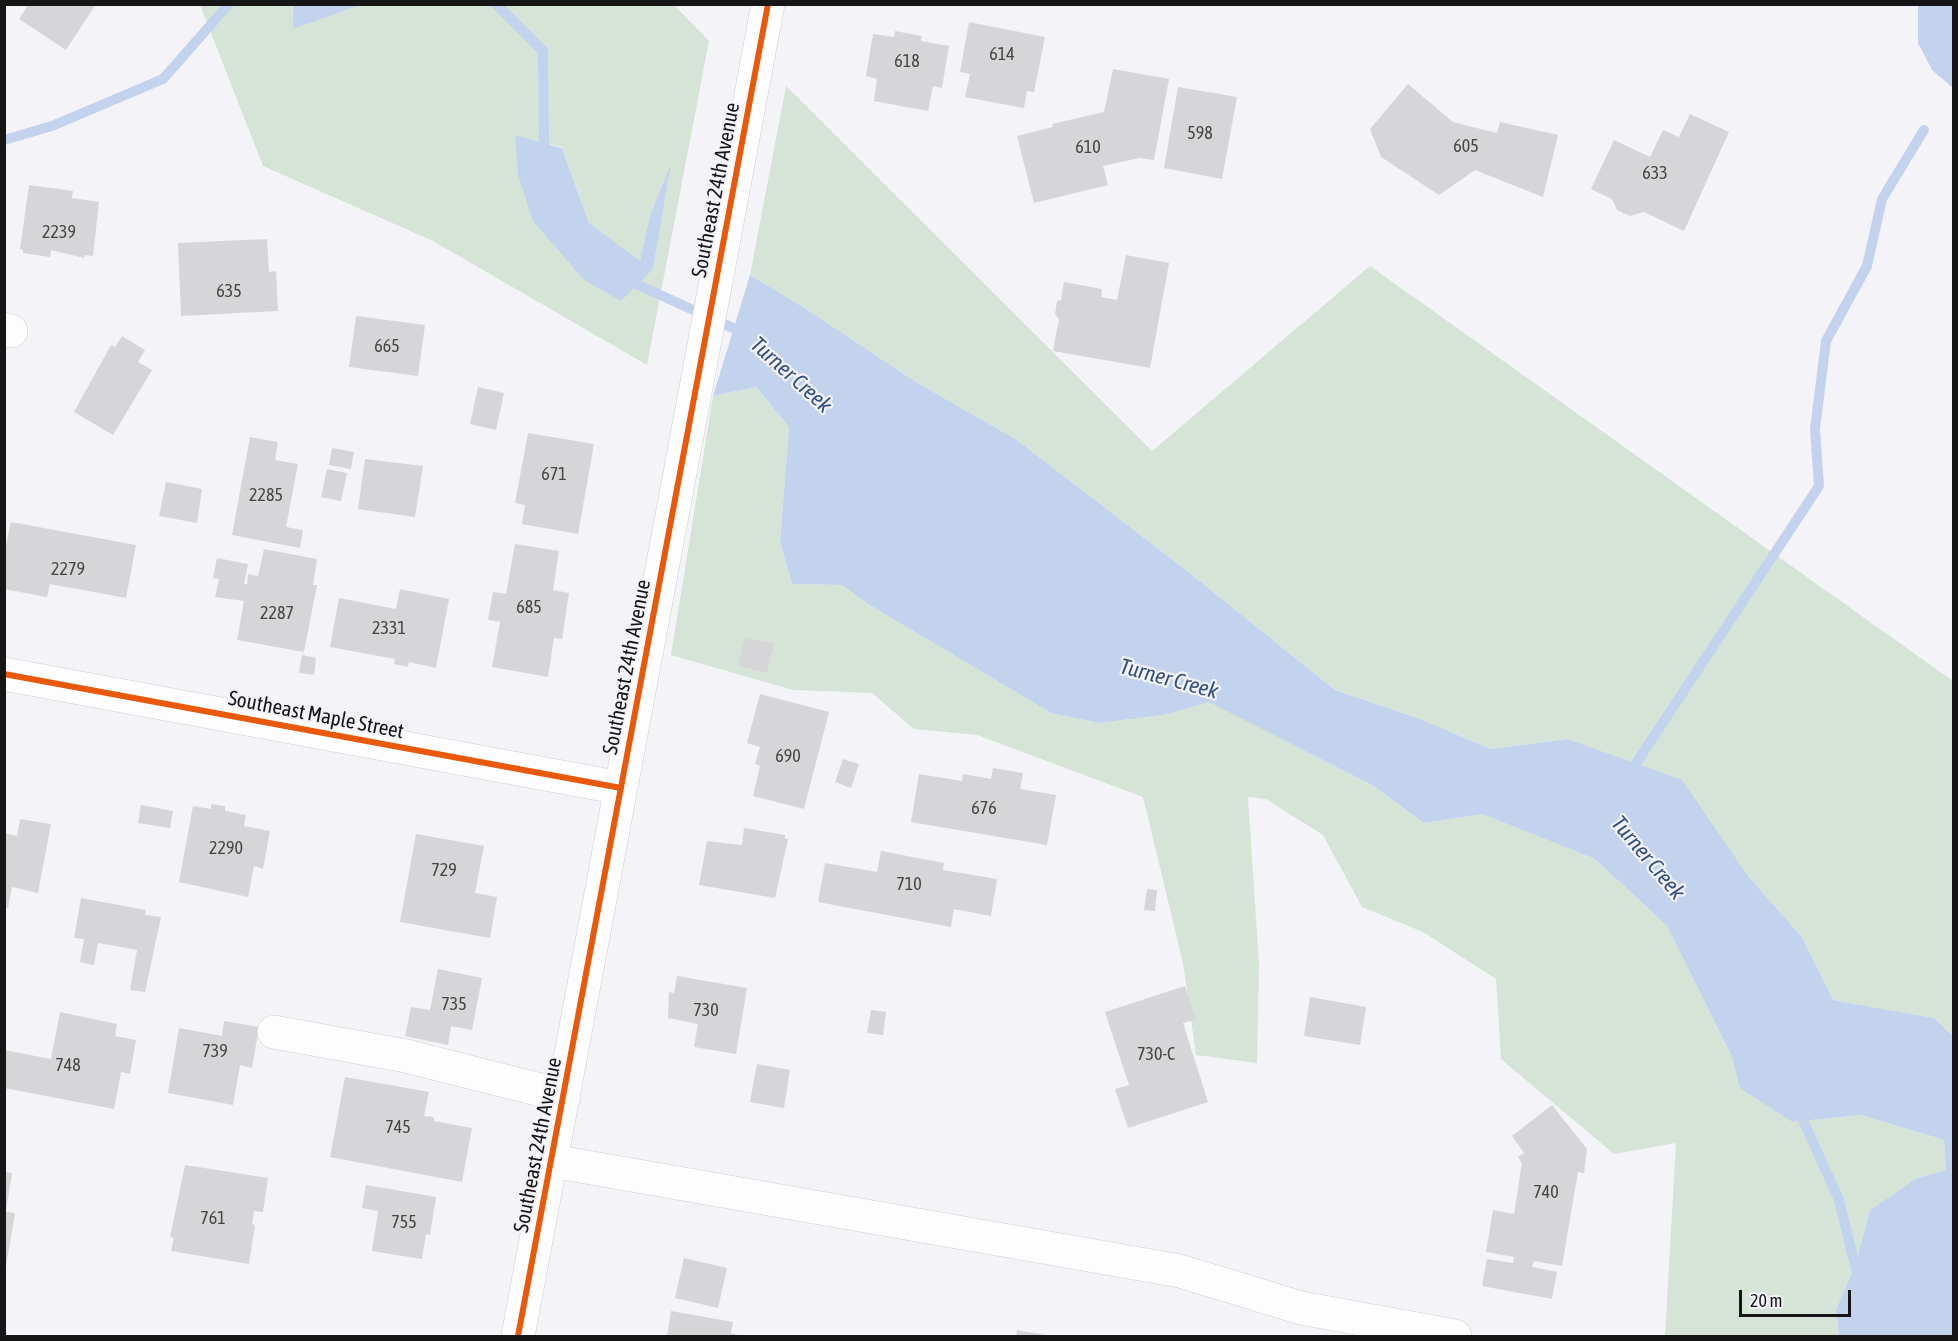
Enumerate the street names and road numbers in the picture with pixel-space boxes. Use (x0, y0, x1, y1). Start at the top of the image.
street label: Southeast 24th Avenue (687, 100, 745, 280)
street label: Southeast 24th Avenue (598, 577, 656, 757)
street label: Southeast Maple Street (226, 686, 406, 744)
street label: Southeast 24th Avenue (509, 1055, 567, 1235)

